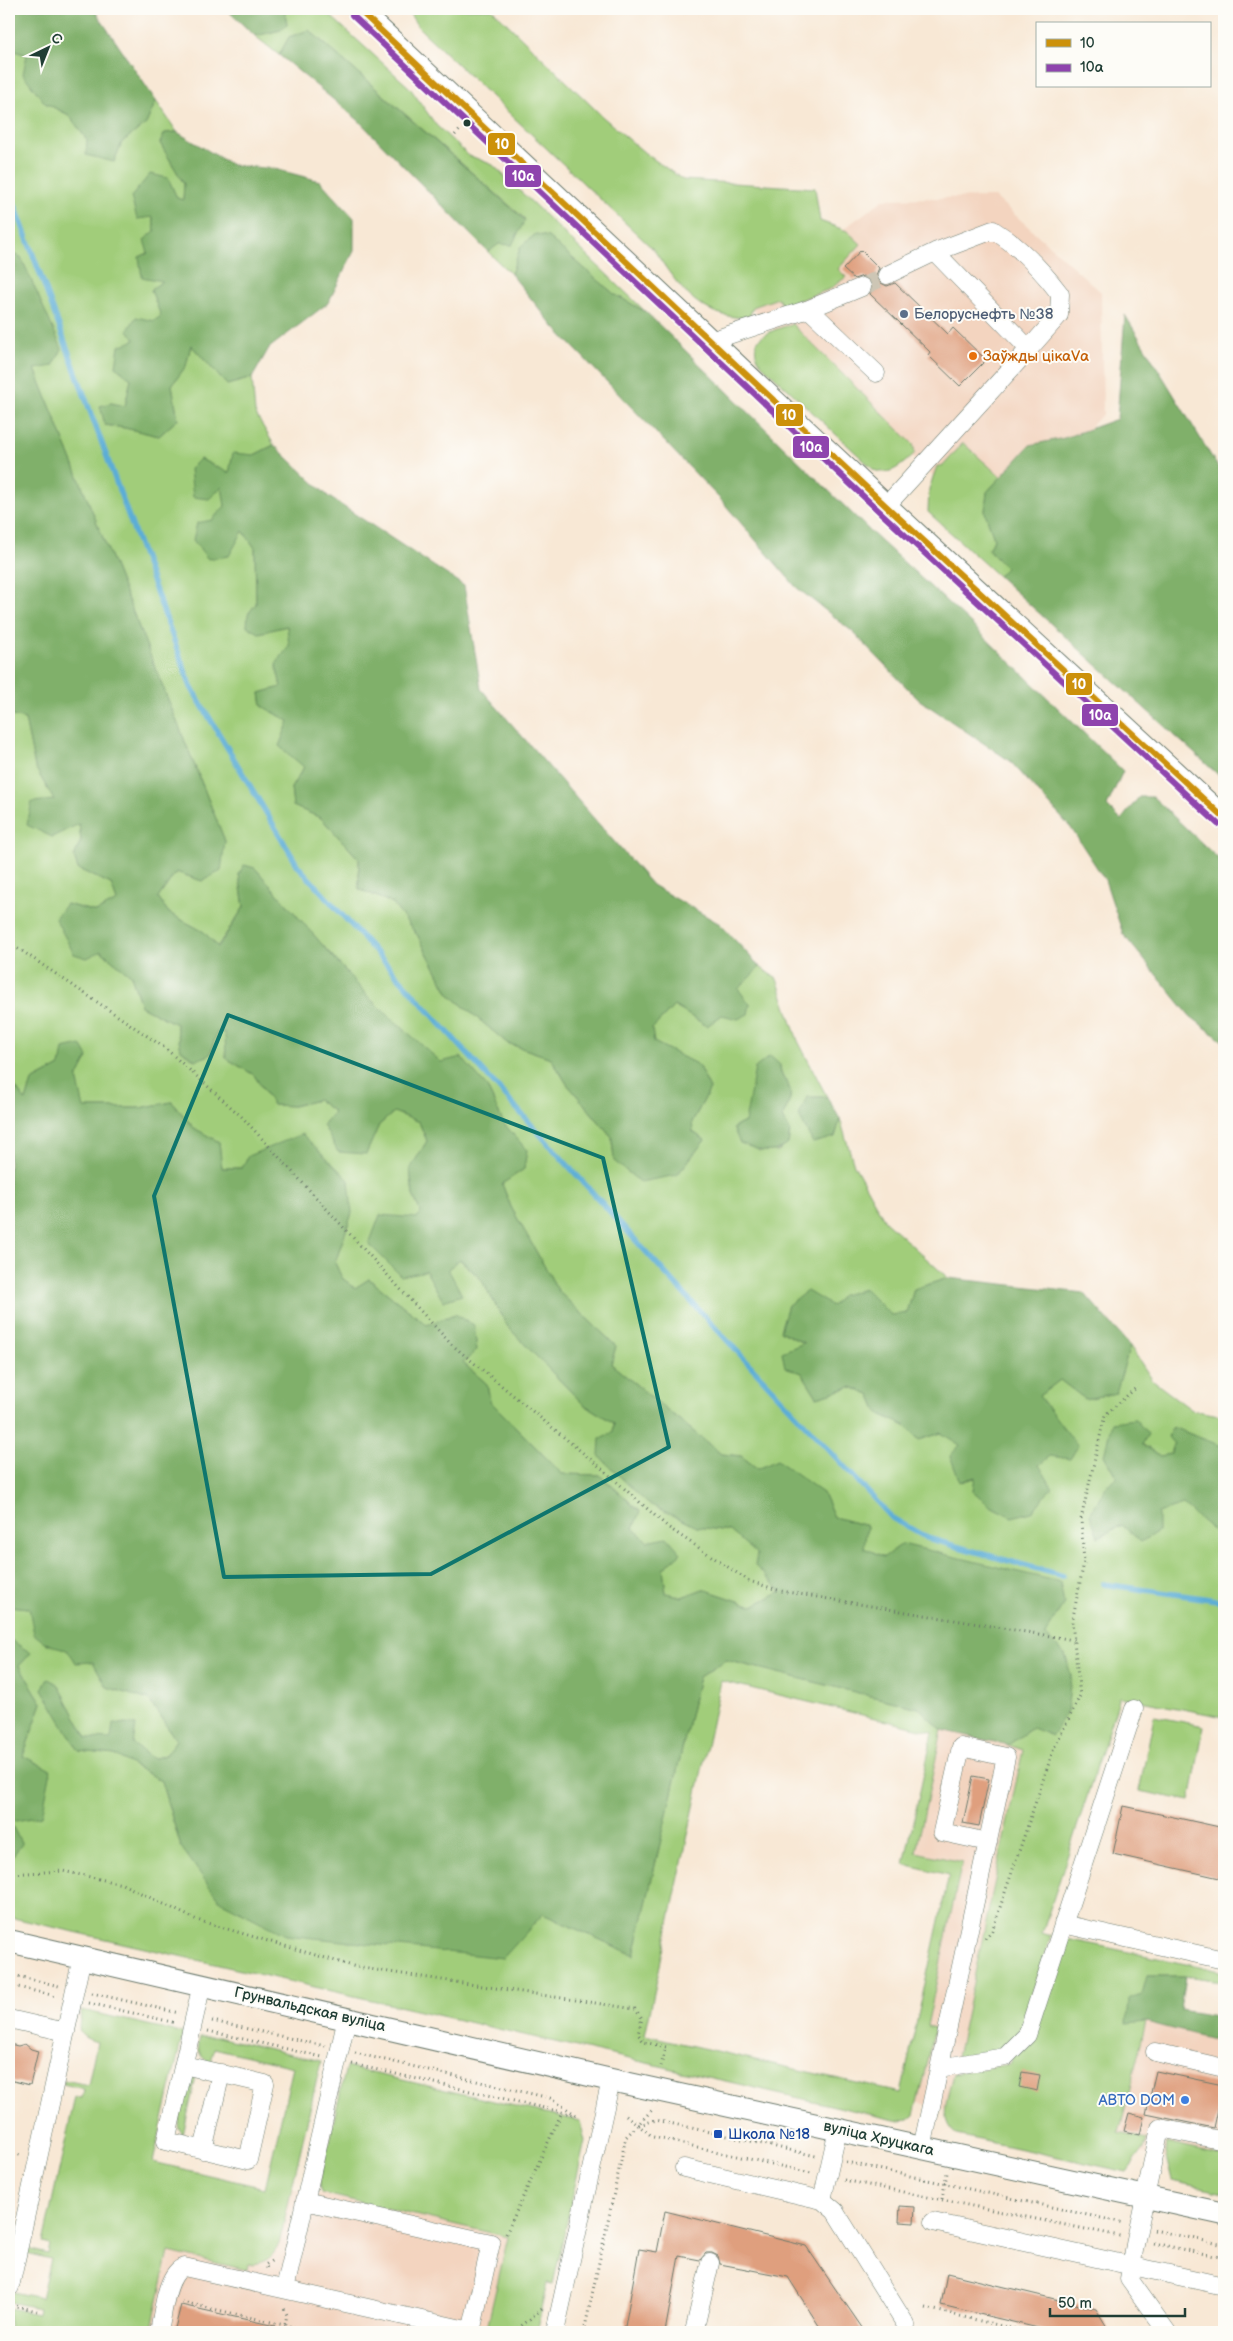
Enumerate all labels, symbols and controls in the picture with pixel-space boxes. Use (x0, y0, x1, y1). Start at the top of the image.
north arrow (22, 22, 72, 72)
legend (1036, 22, 1210, 88)
text: С (47, 29, 66, 49)
text: 10 (1080, 34, 1095, 53)
text: 10а (1080, 58, 1104, 77)
unlabelled marker (462, 118, 472, 128)
line badge: 10 (487, 132, 516, 156)
text: 10 (495, 136, 510, 153)
line badge: 10а (504, 164, 542, 188)
text: 10а (512, 168, 535, 185)
place label: Белоруснефть №38 (914, 305, 1054, 324)
marker: Белоруснефть №38 (898, 308, 910, 320)
place label: Заўжды цікаVа (983, 347, 1089, 366)
marker: Заўжды цікаVа (967, 350, 979, 362)
line badge: 10 (775, 403, 804, 427)
text: 10 (782, 407, 797, 424)
line badge: 10а (792, 435, 830, 459)
text: 10а (800, 439, 823, 456)
line badge: 10 (1065, 672, 1093, 696)
text: 10 (1072, 676, 1087, 693)
line badge: 10а (1081, 703, 1119, 727)
text: 10а (1089, 707, 1112, 724)
street label: Грунвальдская вуліца (232, 1983, 388, 2036)
place label: АВТО DOM (1097, 2091, 1175, 2110)
marker: АВТО DOM (1179, 2094, 1191, 2106)
street label: вуліца Хруцкага (822, 2117, 936, 2160)
place label: Школа №18 (728, 2125, 810, 2144)
marker: Школа №18 (712, 2128, 724, 2140)
scale bar (1050, 2286, 1186, 2318)
text: 50 m (1058, 2294, 1092, 2313)

